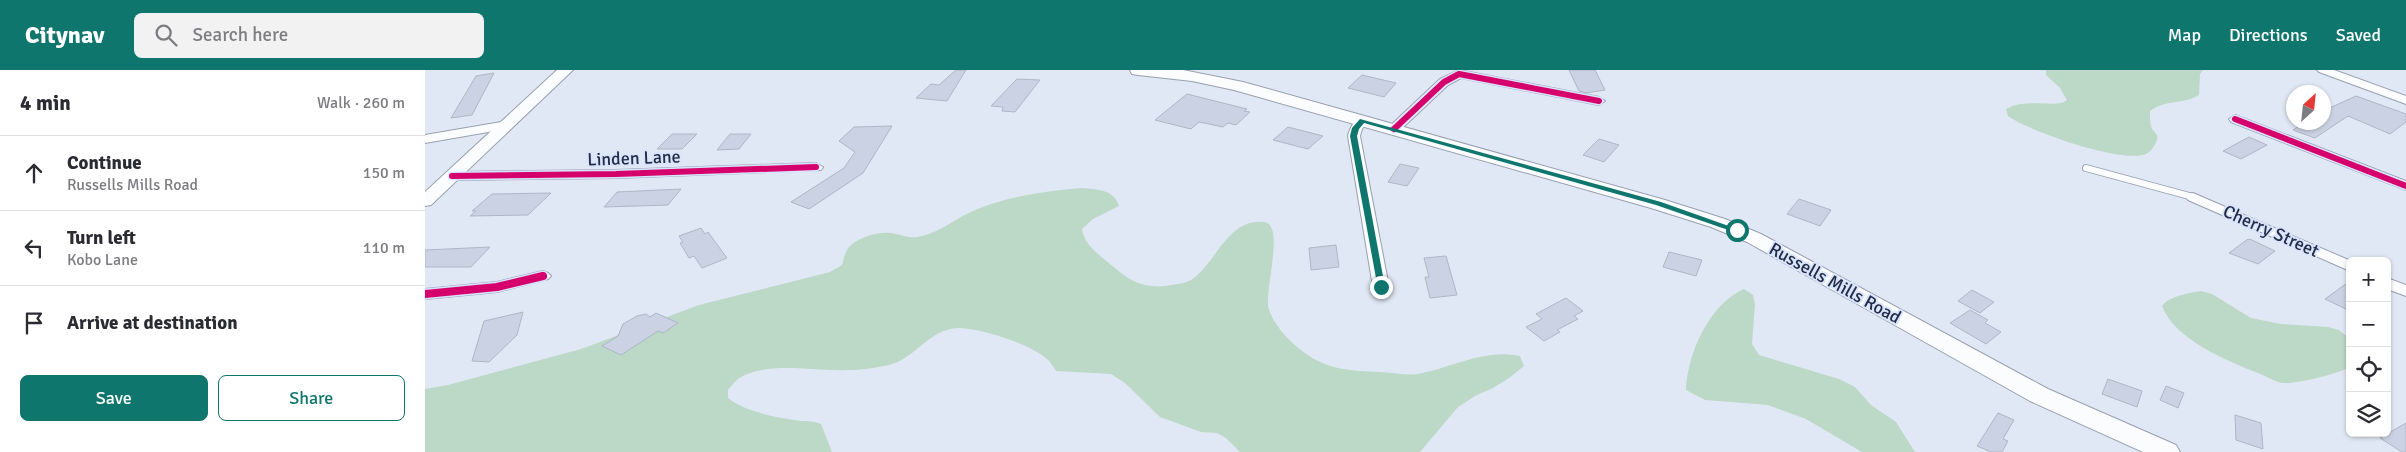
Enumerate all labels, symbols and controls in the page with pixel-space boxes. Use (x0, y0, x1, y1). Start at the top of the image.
search box (134, 13, 484, 58)
text: Citynav (25, 20, 104, 50)
icon: search (152, 21, 180, 49)
text: Search here (192, 23, 288, 47)
text: Map (2168, 24, 2201, 46)
text: Directions (2229, 24, 2308, 46)
text: Saved (2336, 24, 2381, 46)
north arrow (2286, 85, 2331, 130)
text: 4 min (20, 90, 71, 116)
text: Walk · 260 m (317, 93, 405, 113)
street label: Linden Lane (587, 145, 681, 171)
text: Continue (67, 151, 142, 175)
icon: ahead (20, 159, 48, 187)
text: 150 m (363, 163, 405, 183)
text: Russells Mills Road (67, 175, 198, 195)
street label: Cherry Street (2220, 200, 2322, 262)
route start (1726, 219, 1749, 242)
text: Turn left (67, 226, 136, 250)
icon: left (20, 234, 48, 262)
text: 110 m (363, 238, 405, 258)
street label: Russells Mills Road (1765, 238, 1905, 328)
text: Kobo Lane (67, 250, 138, 270)
map controls (2346, 257, 2391, 437)
button: + (2346, 257, 2391, 302)
route end (1370, 276, 1393, 299)
button: − (2346, 302, 2391, 347)
icon: arrive (20, 309, 48, 337)
text: Arrive at destination (67, 311, 238, 335)
button: locate (2346, 347, 2391, 392)
button: Save (20, 375, 208, 421)
button: Share (218, 375, 405, 421)
button: layers (2346, 392, 2391, 437)

